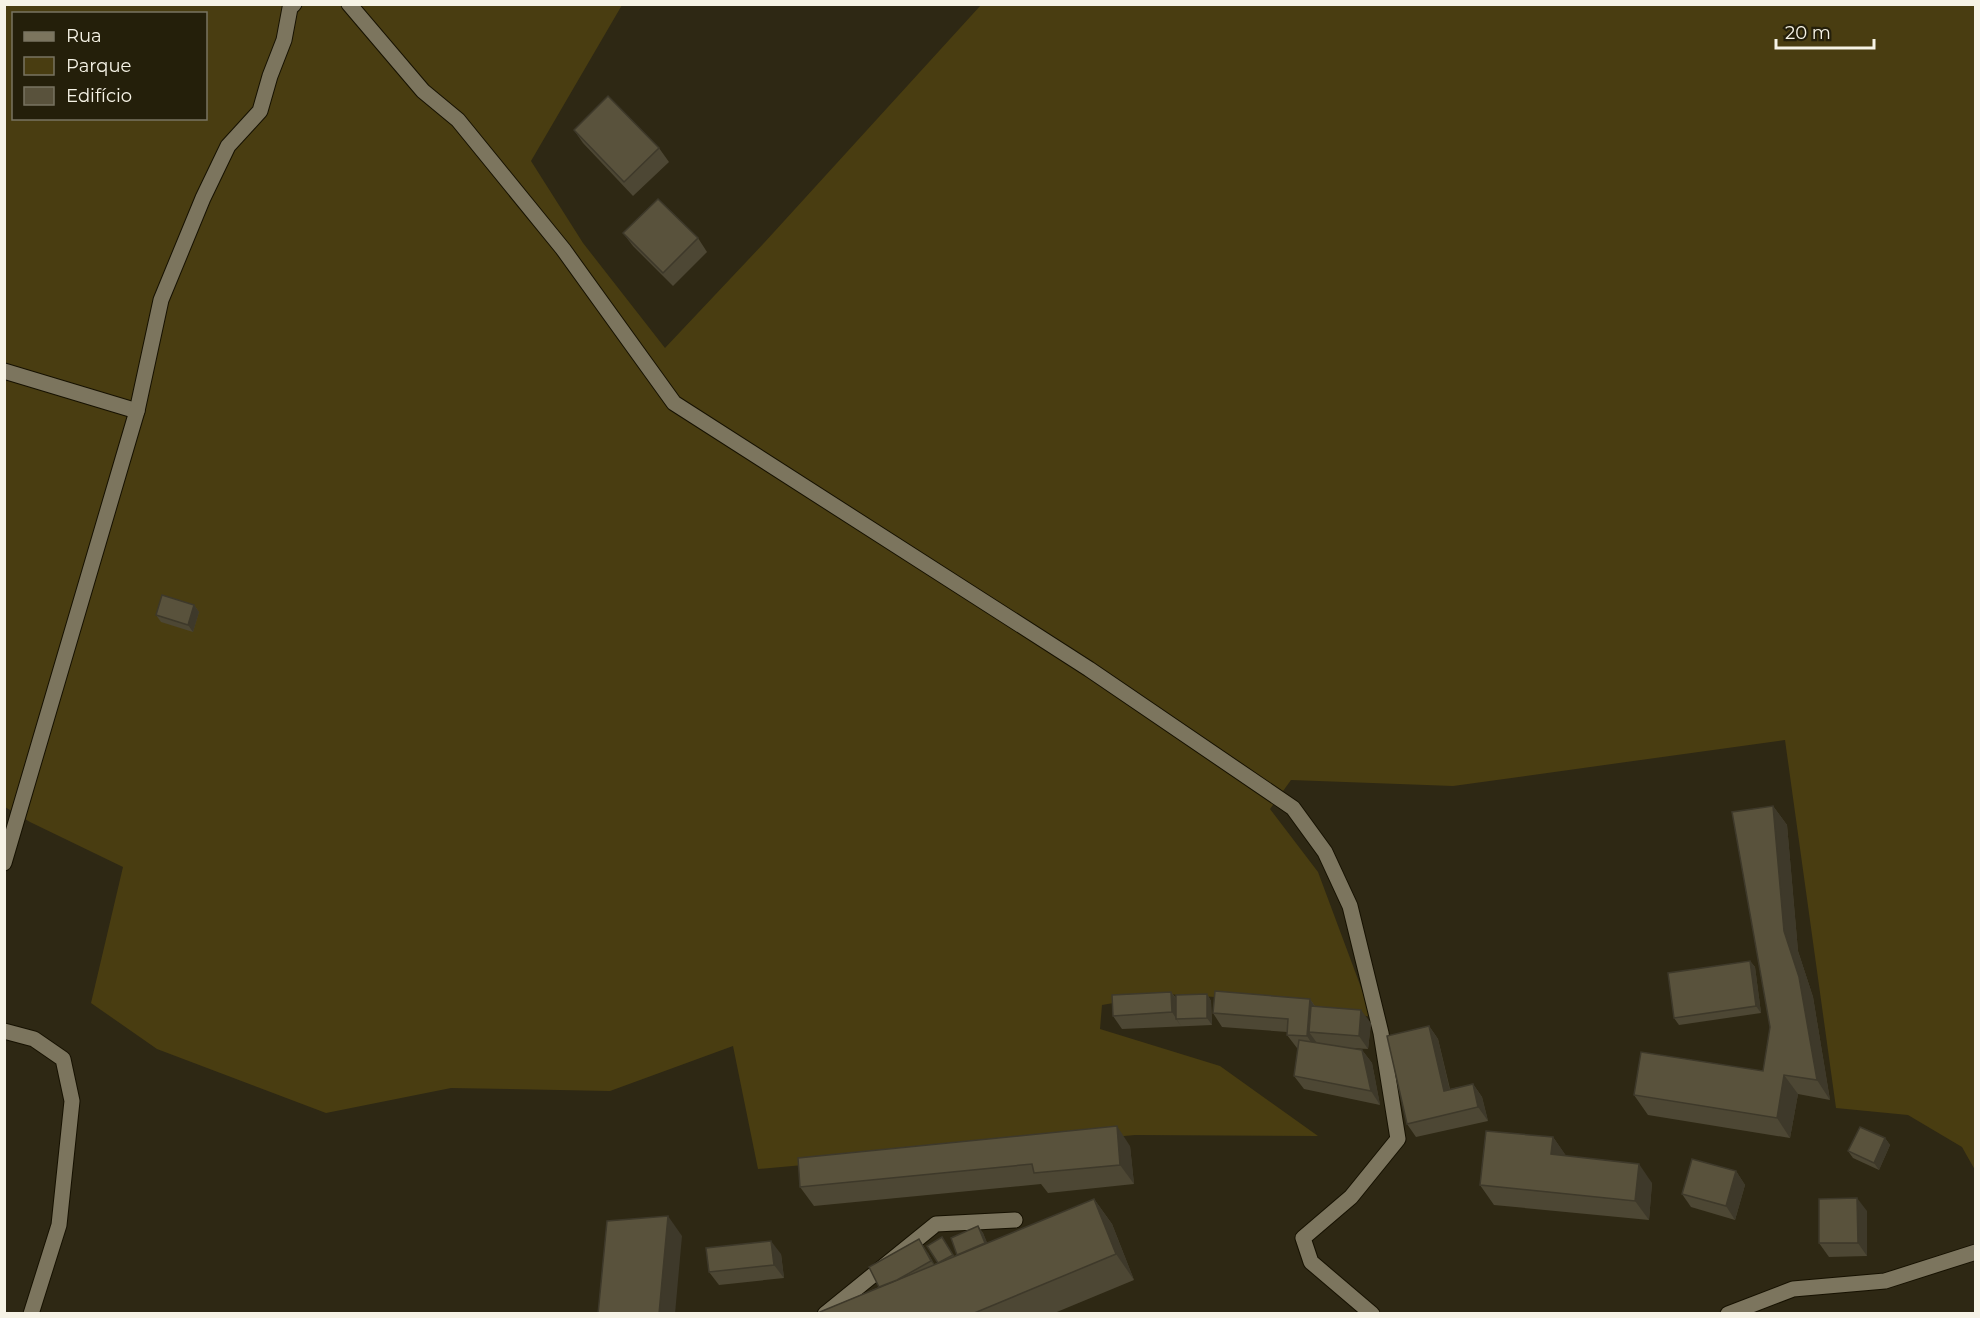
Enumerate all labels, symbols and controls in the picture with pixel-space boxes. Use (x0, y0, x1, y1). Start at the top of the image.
legend (12, 12, 207, 120)
scale bar (1776, 12, 1874, 50)
text: 20 m (1785, 22, 1831, 44)
text: Rua (66, 25, 102, 47)
text: Parque (66, 55, 132, 77)
text: Edifício (66, 85, 132, 107)

